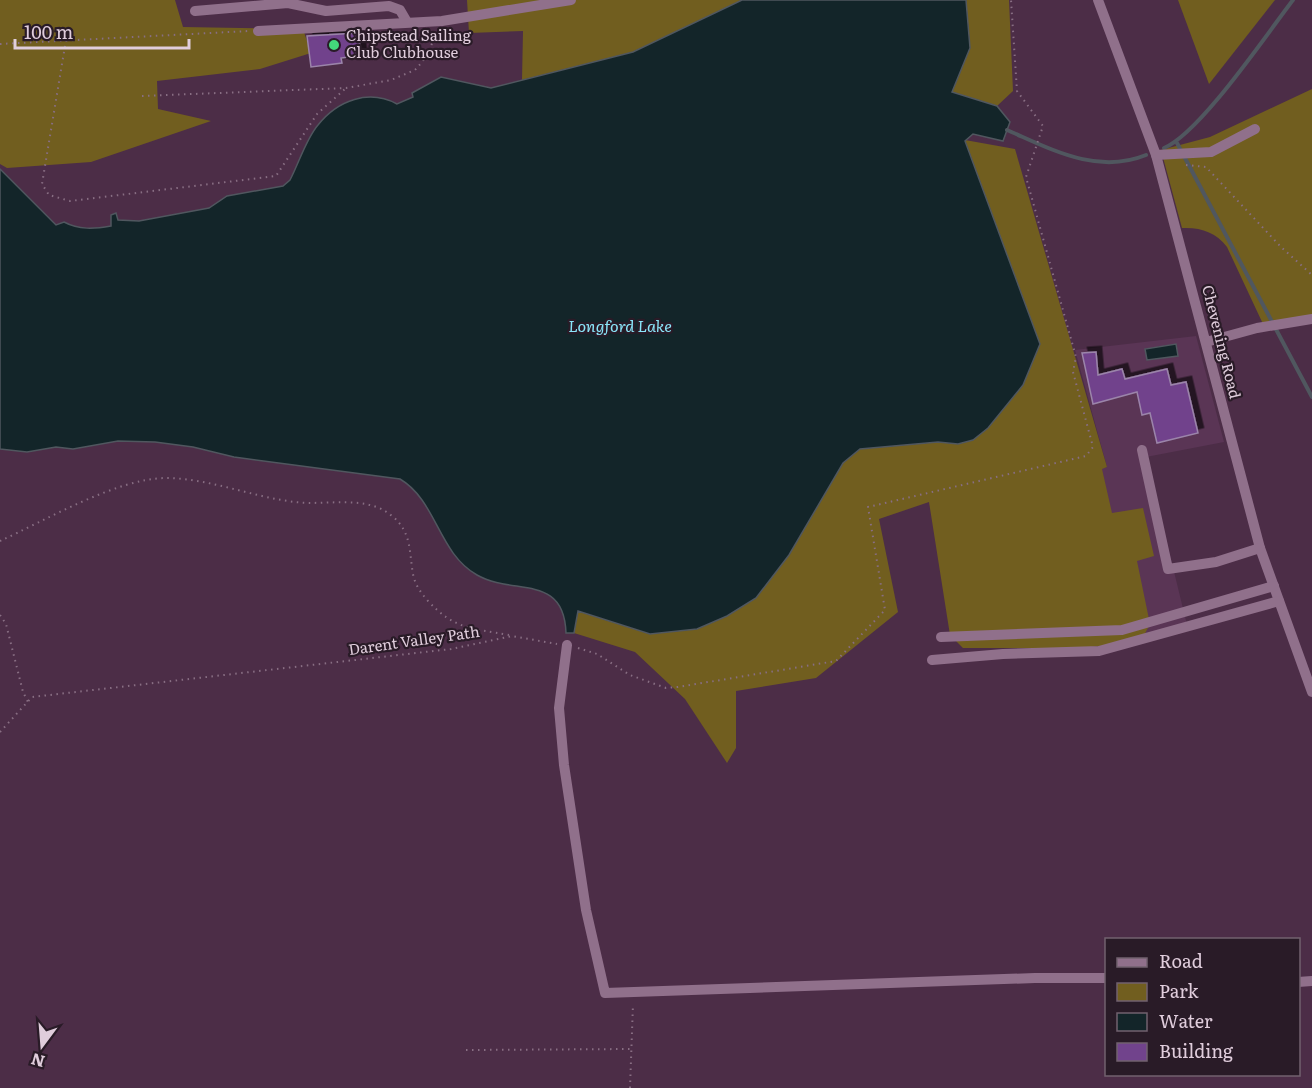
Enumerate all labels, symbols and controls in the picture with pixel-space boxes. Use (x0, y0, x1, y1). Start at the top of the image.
scale bar (15, 12, 189, 50)
text: 100 m (24, 18, 73, 45)
place label: Chipstead Sailing Club Clubhouse (346, 23, 472, 63)
marker: Chipstead Sailing Club Clubhouse (327, 38, 341, 52)
street label: Chevening Road (1197, 282, 1248, 401)
water label: Longford Lake (568, 313, 672, 337)
street label: Darent Valley Path (347, 619, 481, 660)
legend (1105, 938, 1300, 1076)
text: Road (1159, 947, 1203, 974)
text: Park (1159, 977, 1200, 1004)
text: Water (1159, 1007, 1213, 1034)
north arrow (12, 1016, 72, 1076)
text: Building (1159, 1037, 1234, 1064)
text: N (28, 1048, 47, 1075)

